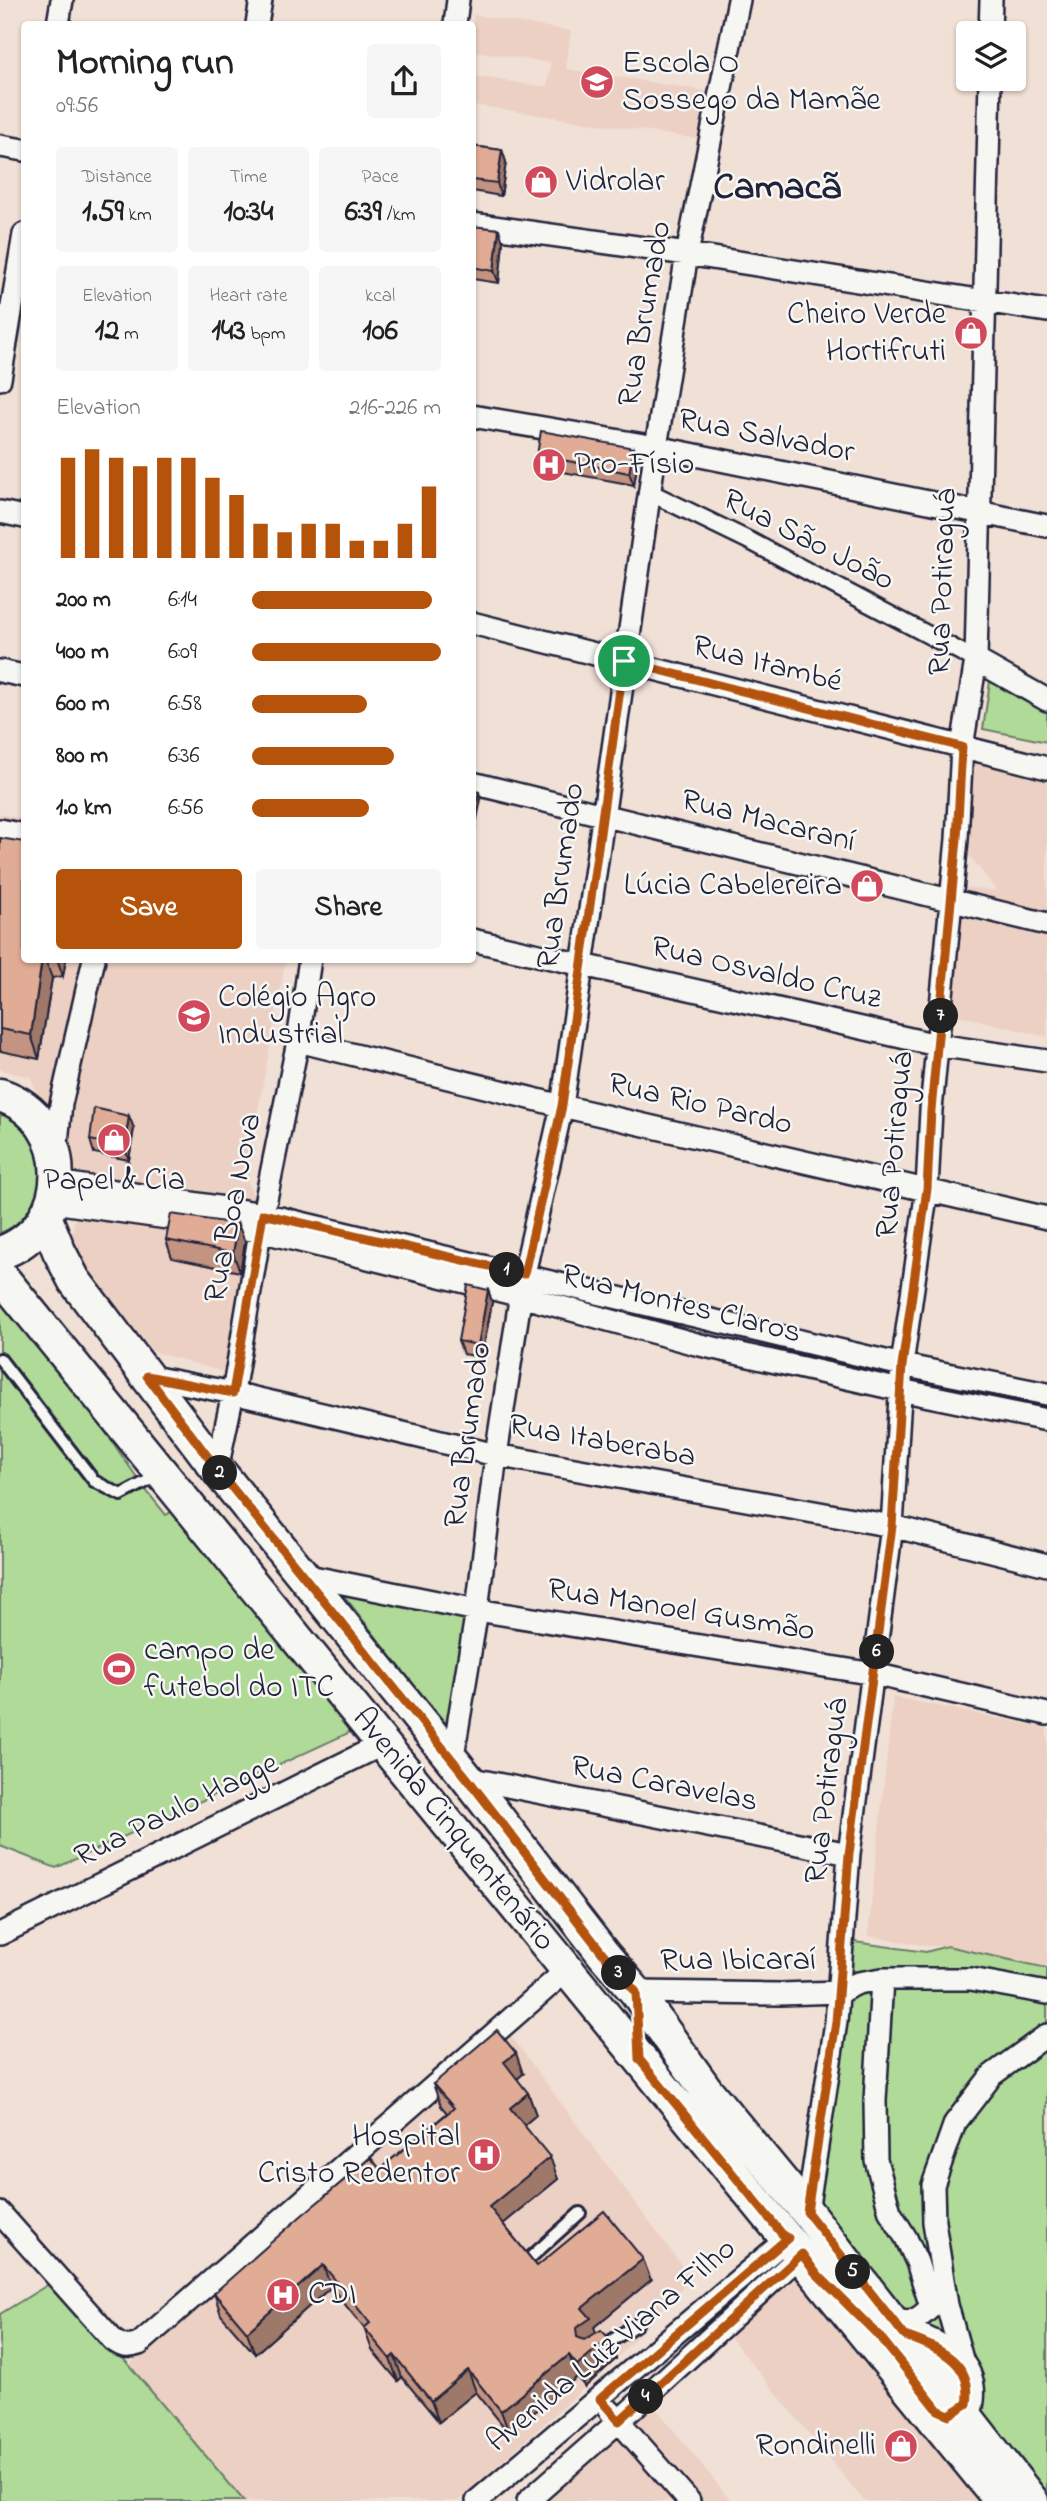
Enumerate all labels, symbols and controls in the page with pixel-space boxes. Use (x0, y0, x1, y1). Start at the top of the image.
map controls (956, 21, 1026, 91)
button: layers (956, 21, 1026, 91)
text: Morning run (56, 36, 234, 92)
place label: Escola O Sossego da Mamãe (622, 41, 881, 125)
button: share (367, 44, 441, 118)
school or university icon: Escola O Sossego da Mamãe (578, 63, 616, 101)
text: 09:56 (56, 90, 98, 123)
place label: Vidrolar (565, 159, 665, 206)
district label: Camacã (713, 161, 842, 217)
shop icon: Vidrolar (522, 163, 560, 201)
text: Distance (82, 164, 152, 191)
text: Time (230, 164, 267, 191)
text: Pace (362, 164, 399, 191)
text: 1.59 (82, 191, 124, 235)
text: 10:34 (224, 191, 273, 235)
text: 6:39 (345, 191, 382, 235)
text: km (124, 202, 152, 229)
text: /km (382, 202, 416, 229)
street label: Rua Brumado (607, 218, 685, 410)
text: Elevation (82, 283, 152, 310)
text: Heart rate (210, 283, 287, 310)
text: kcal (365, 283, 395, 310)
place label: Cheiro Verde Hortifruti (787, 292, 947, 376)
text: 12 (95, 310, 119, 354)
text: 143 (211, 310, 246, 354)
text: 106 (362, 310, 398, 354)
shop icon: Cheiro Verde Hortifruti (952, 314, 990, 352)
text: m (119, 321, 139, 348)
text: bpm (246, 321, 286, 348)
text: Elevation (56, 392, 141, 425)
text: 216–226 m (349, 392, 441, 425)
street label: Rua Salvador (674, 397, 858, 477)
place label: Pro-Físio (574, 442, 694, 489)
hospital icon: Pro-Físio (530, 446, 568, 484)
street label: Rua São João (714, 477, 902, 605)
street label: Rua Potiraguá (917, 488, 971, 676)
text: 200 m (56, 584, 111, 617)
text: 6:14 (168, 584, 197, 617)
street label: Rua Itambé (687, 624, 847, 706)
pin (594, 631, 654, 691)
text: 400 m (56, 636, 109, 669)
text: 6:09 (168, 636, 197, 669)
icon: arrive (605, 642, 643, 680)
text: 600 m (56, 688, 110, 721)
text: 6:58 (168, 688, 202, 721)
text: 800 m (56, 740, 108, 773)
text: 6:36 (168, 740, 200, 773)
street label: Rua Macaraní (676, 778, 860, 866)
street label: Rua Brumado (526, 780, 598, 972)
text: 1.0 km (56, 792, 112, 825)
text: 6:56 (168, 792, 203, 825)
place label: Lúcia Cabelereira (624, 863, 842, 910)
shop icon: Lúcia Cabelereira (848, 867, 886, 905)
button: Save (56, 869, 242, 949)
button: Share (256, 869, 441, 949)
street label: Rua Osvaldo Cruz (646, 925, 886, 1023)
place label: Colégio Agro Industrial (218, 975, 376, 1059)
school or university icon: Colégio Agro Industrial (175, 997, 213, 1035)
pin: 7 (923, 998, 958, 1034)
text: 7 (937, 1002, 944, 1029)
street label: Rua Potiraguá (864, 1050, 928, 1240)
street label: Rua Rio Pardo (603, 1061, 797, 1149)
street label: Rua Boa Nova (193, 1109, 275, 1307)
shop icon: Papel & Cia (95, 1121, 133, 1159)
place label: Papel & Cia (43, 1158, 185, 1205)
pin: 1 (490, 1252, 524, 1288)
street label: Rua Montes Claros (556, 1253, 806, 1357)
text: 1 (503, 1256, 510, 1283)
street label: Rua Brumado (433, 1339, 505, 1531)
street label: Rua Itaberaba (505, 1402, 699, 1482)
pin: 2 (202, 1456, 238, 1490)
text: 2 (215, 1459, 224, 1486)
street label: Rua Manoel Gusmão (544, 1567, 818, 1655)
place label: campo de futebol do ITC (144, 1628, 334, 1712)
pin: 6 (860, 1634, 894, 1670)
text: 6 (872, 1638, 881, 1665)
sports icon: campo de futebol do ITC (100, 1650, 138, 1688)
street label: Rua Potiraguá (793, 1695, 863, 1887)
street label: Avenida Cinquentenário (340, 1698, 566, 1962)
street label: Rua Paulo Hagge (67, 1741, 288, 1881)
street label: Rua Caravelas (566, 1744, 762, 1826)
street label: Rua Ibicaraí (660, 1938, 816, 1985)
pin: 3 (602, 1955, 636, 1990)
text: 3 (615, 1959, 622, 1986)
place label: Hospital Cristo Redentor (258, 2114, 460, 2198)
hospital icon: Hospital Cristo Redentor (465, 2136, 503, 2174)
street label: Avenida Luiz Viana Filho (477, 2227, 747, 2465)
pin: 5 (836, 2254, 870, 2290)
text: 5 (847, 2258, 858, 2285)
place label: CDI (308, 2272, 357, 2319)
hospital icon: CDI (264, 2276, 302, 2314)
pin: 4 (628, 2380, 664, 2414)
text: 4 (642, 2383, 649, 2410)
place label: Rondinelli (756, 2423, 876, 2470)
shop icon: Rondinelli (882, 2427, 920, 2465)

